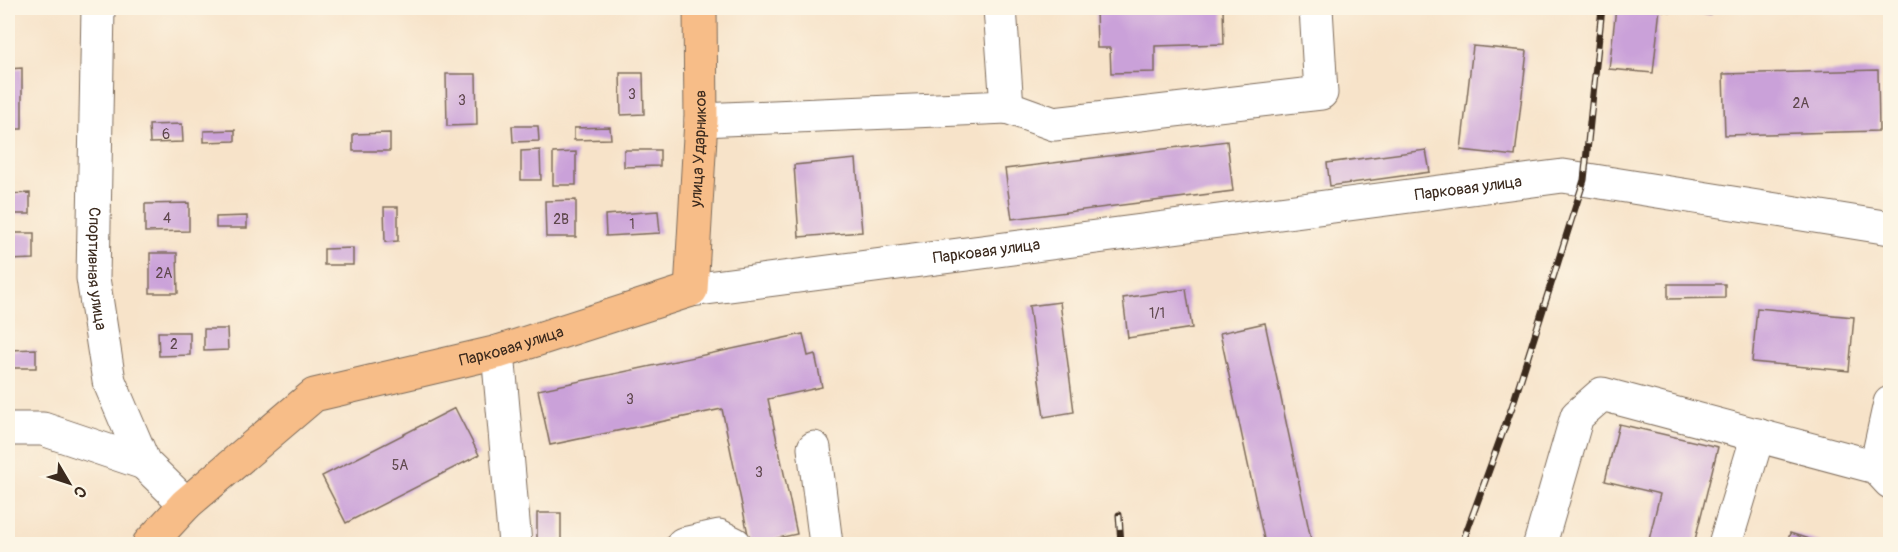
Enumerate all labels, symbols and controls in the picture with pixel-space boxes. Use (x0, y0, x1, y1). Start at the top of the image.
house number: 3 (628, 86, 636, 103)
street label: улица Ударников (686, 90, 711, 209)
house number: 3 (458, 92, 466, 109)
house number: 2А (1793, 95, 1809, 112)
house number: 6 (162, 126, 170, 143)
street label: Парковая улица (1414, 171, 1523, 205)
street label: Спортивная улица (83, 207, 111, 332)
house number: 4 (163, 210, 171, 227)
house number: 2В (553, 211, 569, 228)
house number: 1 (629, 216, 635, 233)
street label: Парковая улица (932, 234, 1041, 268)
house number: 2А (156, 265, 172, 282)
house number: 1/1 (1149, 305, 1165, 322)
street label: Парковая улица (457, 322, 566, 371)
house number: 2 (170, 336, 178, 353)
house number: 3 (626, 391, 634, 408)
north arrow (39, 453, 99, 513)
house number: 5А (392, 457, 408, 474)
house number: 3 (755, 464, 763, 481)
text: С (69, 482, 91, 502)

